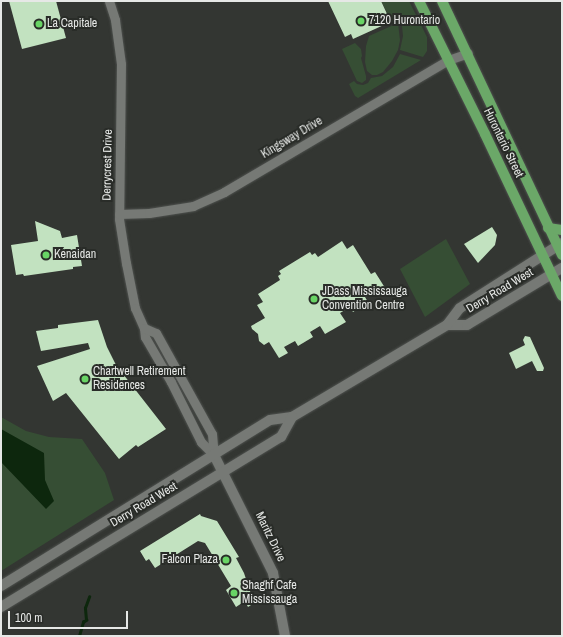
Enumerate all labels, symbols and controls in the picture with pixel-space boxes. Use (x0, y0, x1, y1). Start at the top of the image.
place label: 7120 Hurontario (369, 14, 440, 28)
marker: 7120 Hurontario (356, 16, 366, 26)
place label: La Capitale (47, 17, 97, 31)
marker: La Capitale (34, 19, 44, 29)
street label: Hurontario Street (480, 106, 526, 180)
street label: Kingsway Drive (259, 114, 325, 162)
street label: Derrycrest Drive (100, 129, 116, 201)
place label: Kenaidan (54, 248, 96, 262)
marker: Kenaidan (41, 250, 51, 260)
street label: Derry Road West (464, 265, 536, 317)
place label: JDass Mississauga Convention Centre (322, 285, 407, 313)
marker: JDass Mississauga Convention Centre (309, 294, 319, 304)
place label: Chartwell Retirement Residences (93, 365, 185, 393)
marker: Chartwell Retirement Residences (80, 374, 90, 384)
street label: Derry Road West (108, 479, 180, 531)
street label: Maritz Drive (252, 510, 288, 564)
place label: Falcon Plaza (162, 553, 218, 567)
marker: Falcon Plaza (221, 555, 231, 565)
place label: Shaghf Cafe Mississauga (242, 579, 297, 607)
marker: Shaghf Cafe Mississauga (229, 588, 239, 598)
scale bar (10, 603, 130, 629)
text: 100 m (15, 610, 42, 626)

